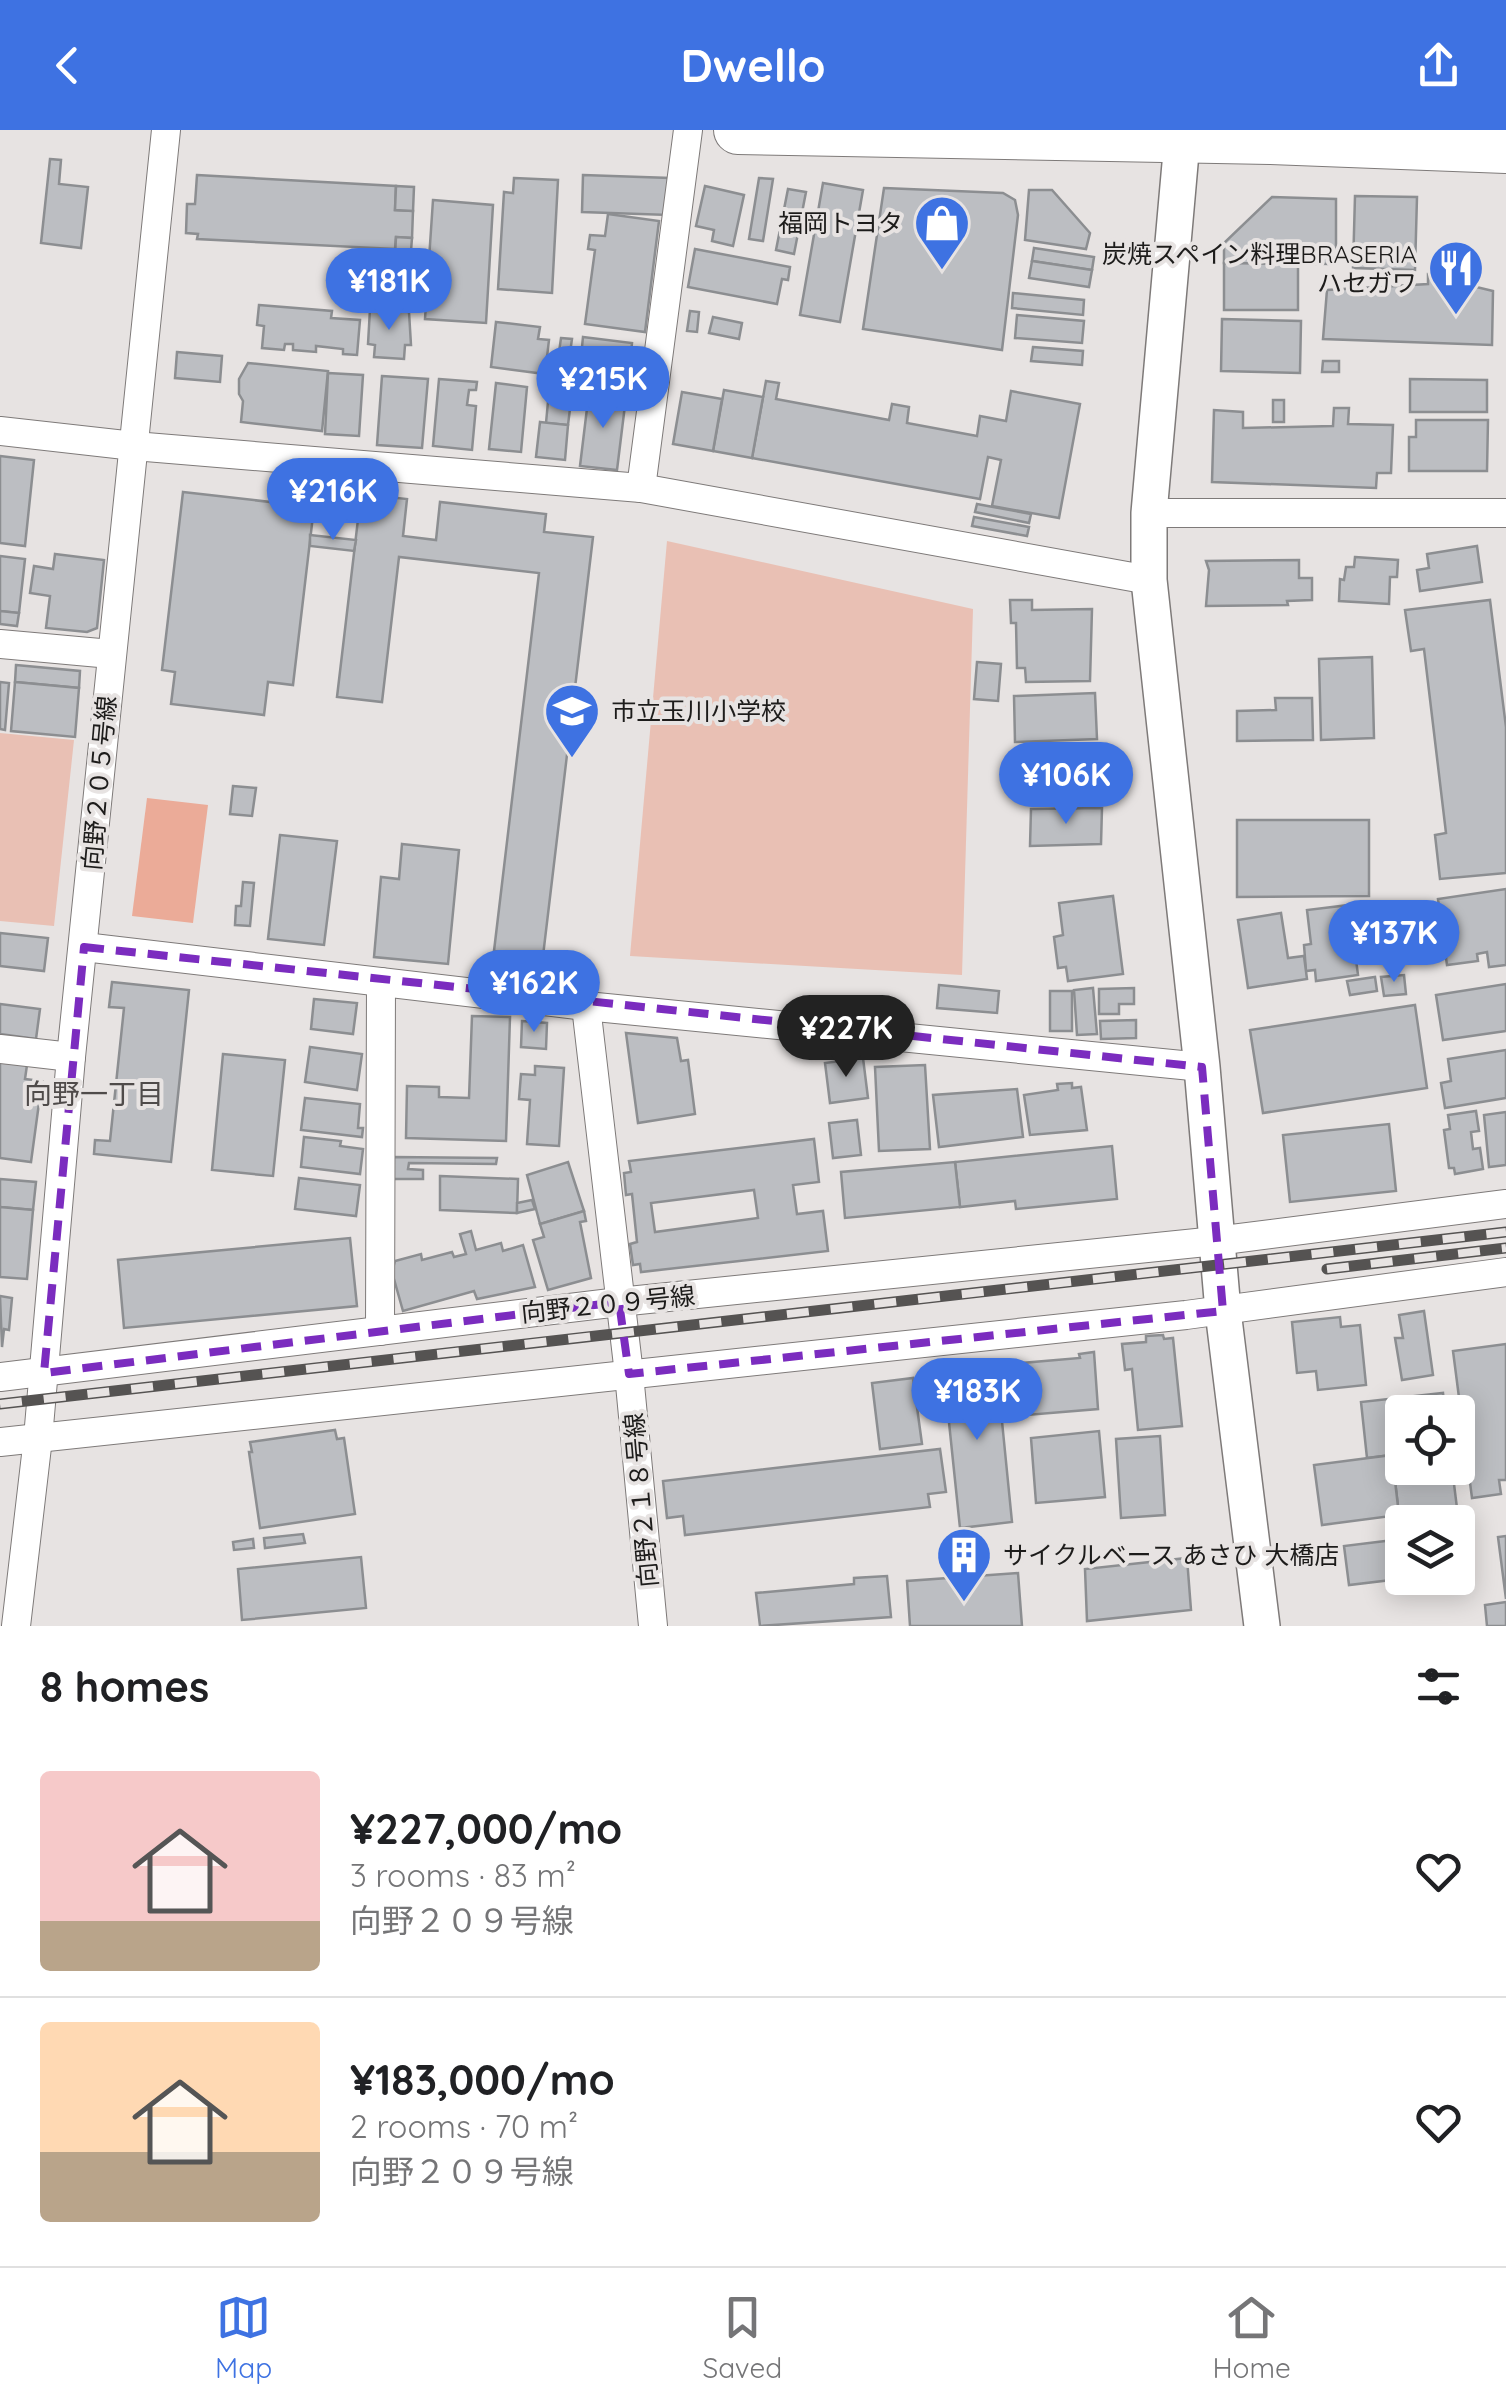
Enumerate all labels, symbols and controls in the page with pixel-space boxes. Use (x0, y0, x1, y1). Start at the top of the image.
text: Dwello (680, 37, 826, 93)
icon: back (40, 38, 95, 93)
icon: share (1411, 38, 1466, 93)
shop icon: 福岡トヨタ (912, 193, 972, 272)
place label: 福岡トヨタ (778, 207, 903, 238)
place label: 炭焼スペイン料理BRASERIA ハセガワ (1102, 238, 1417, 298)
restaurant icon: 炭焼スペイン料理BRASERIA ハセガワ (1426, 238, 1486, 317)
pin: ¥181K (319, 248, 459, 333)
text: ¥181K (348, 260, 430, 300)
pin: ¥215K (533, 346, 673, 431)
text: ¥215K (558, 358, 648, 398)
pin: ¥216K (263, 458, 403, 543)
text: ¥216K (289, 470, 377, 510)
school or university icon: 市立玉川小学校 (542, 681, 602, 760)
street label: 向野２０５号線 (75, 694, 122, 871)
place label: 市立玉川小学校 (611, 695, 786, 726)
pin: ¥106K (996, 742, 1136, 827)
text: ¥106K (1021, 754, 1111, 794)
pin: ¥137K (1324, 900, 1464, 985)
text: ¥137K (1350, 912, 1438, 952)
pin: ¥162K (464, 950, 604, 1035)
text: ¥162K (490, 962, 578, 1002)
pin: ¥227K (776, 995, 916, 1080)
text: ¥227K (799, 1007, 893, 1047)
district label: 向野一丁目 (24, 1076, 164, 1111)
street label: 向野２０９号線 (519, 1279, 697, 1328)
pin: ¥183K (907, 1358, 1047, 1443)
text: ¥183K (933, 1370, 1021, 1410)
map controls (1385, 1395, 1475, 1595)
button: locate (1385, 1395, 1475, 1485)
street label: 向野２１８号線 (617, 1412, 664, 1589)
button: layers (1385, 1505, 1475, 1595)
building icon: サイクルベース あさひ 大橋店 (934, 1525, 994, 1604)
place label: サイクルベース あさひ 大橋店 (1003, 1539, 1339, 1570)
icon: filters (1411, 1659, 1466, 1714)
text: 8 homes (40, 1660, 209, 1713)
text: ¥227,000/mo (350, 1802, 622, 1855)
icon: home (120, 1811, 240, 1931)
icon: heart (1411, 1844, 1466, 1899)
text: 3 rooms · 83 m² (350, 1855, 576, 1895)
text: 向野２０９号線 (350, 1900, 574, 1940)
text: ¥183,000/mo (350, 2053, 615, 2106)
icon: home (120, 2062, 240, 2182)
icon: heart (1411, 2095, 1466, 2150)
text: 2 rooms · 70 m² (350, 2106, 578, 2146)
text: 向野２０９号線 (350, 2151, 574, 2191)
tab: Map (215, 2290, 272, 2385)
tab: Saved (702, 2290, 782, 2385)
tab: Home (1212, 2290, 1291, 2385)

